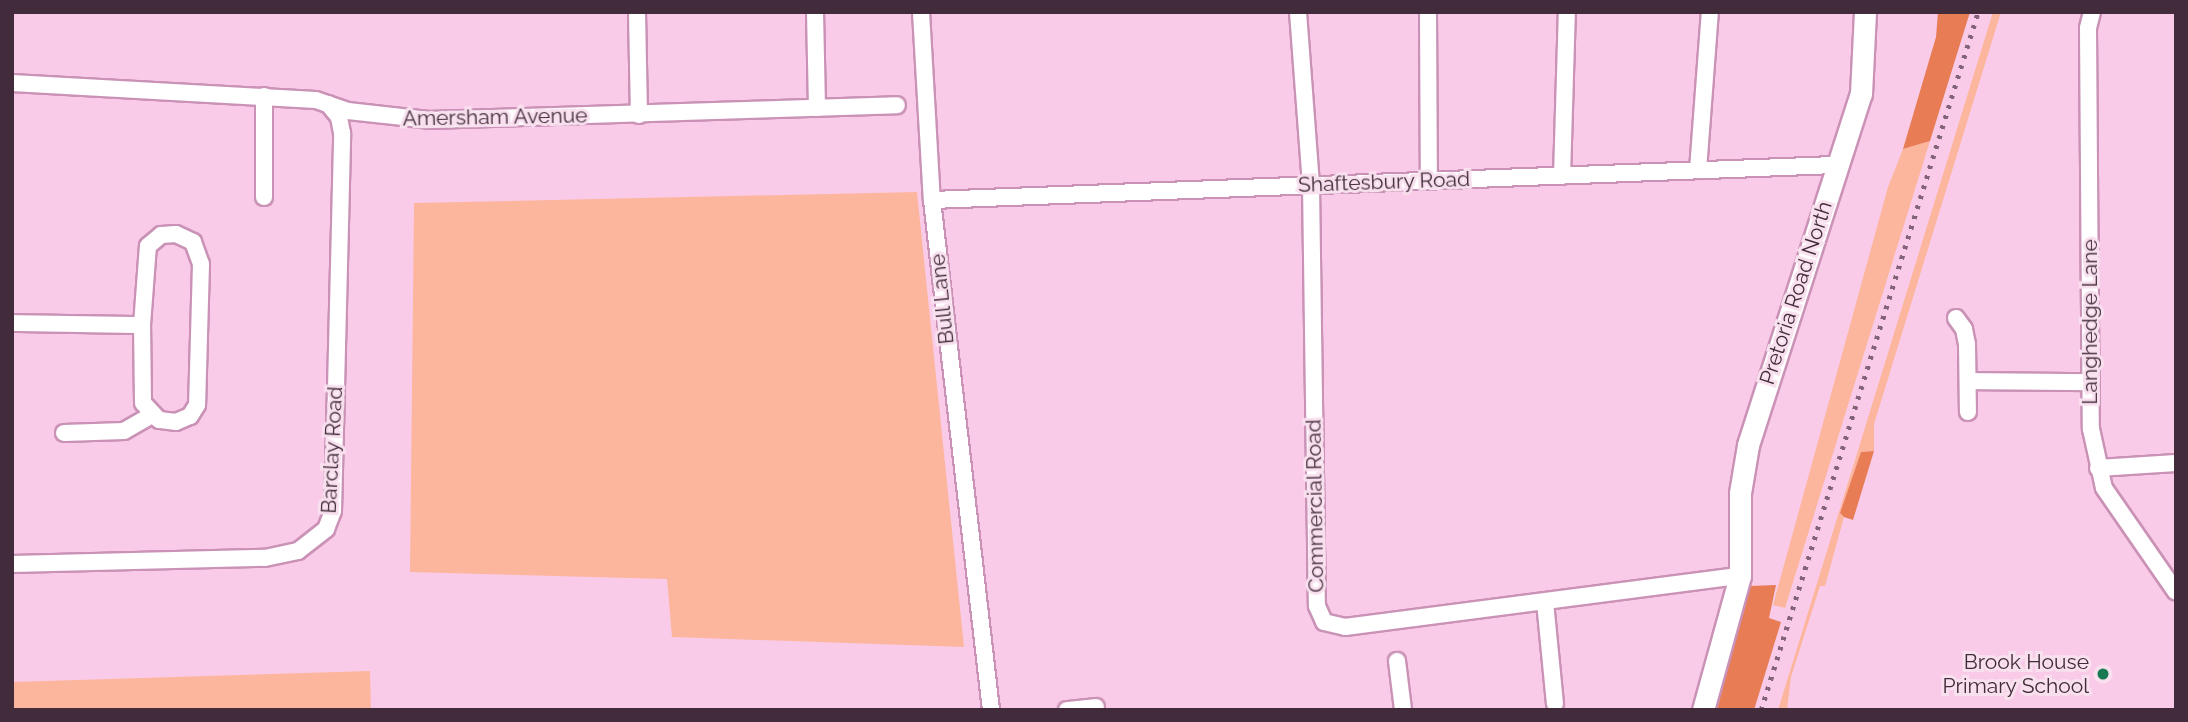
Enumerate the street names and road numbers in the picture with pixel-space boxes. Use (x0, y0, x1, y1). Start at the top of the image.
street label: Amersham Avenue (402, 103, 588, 131)
street label: Shaftesbury Road (1297, 166, 1471, 198)
street label: Pretoria Road North (1754, 198, 1838, 388)
street label: Langhedge Lane (2077, 239, 2103, 405)
street label: Bull Lane (925, 252, 959, 346)
street label: Barclay Road (316, 385, 348, 515)
street label: Commercial Road (1301, 419, 1329, 593)

